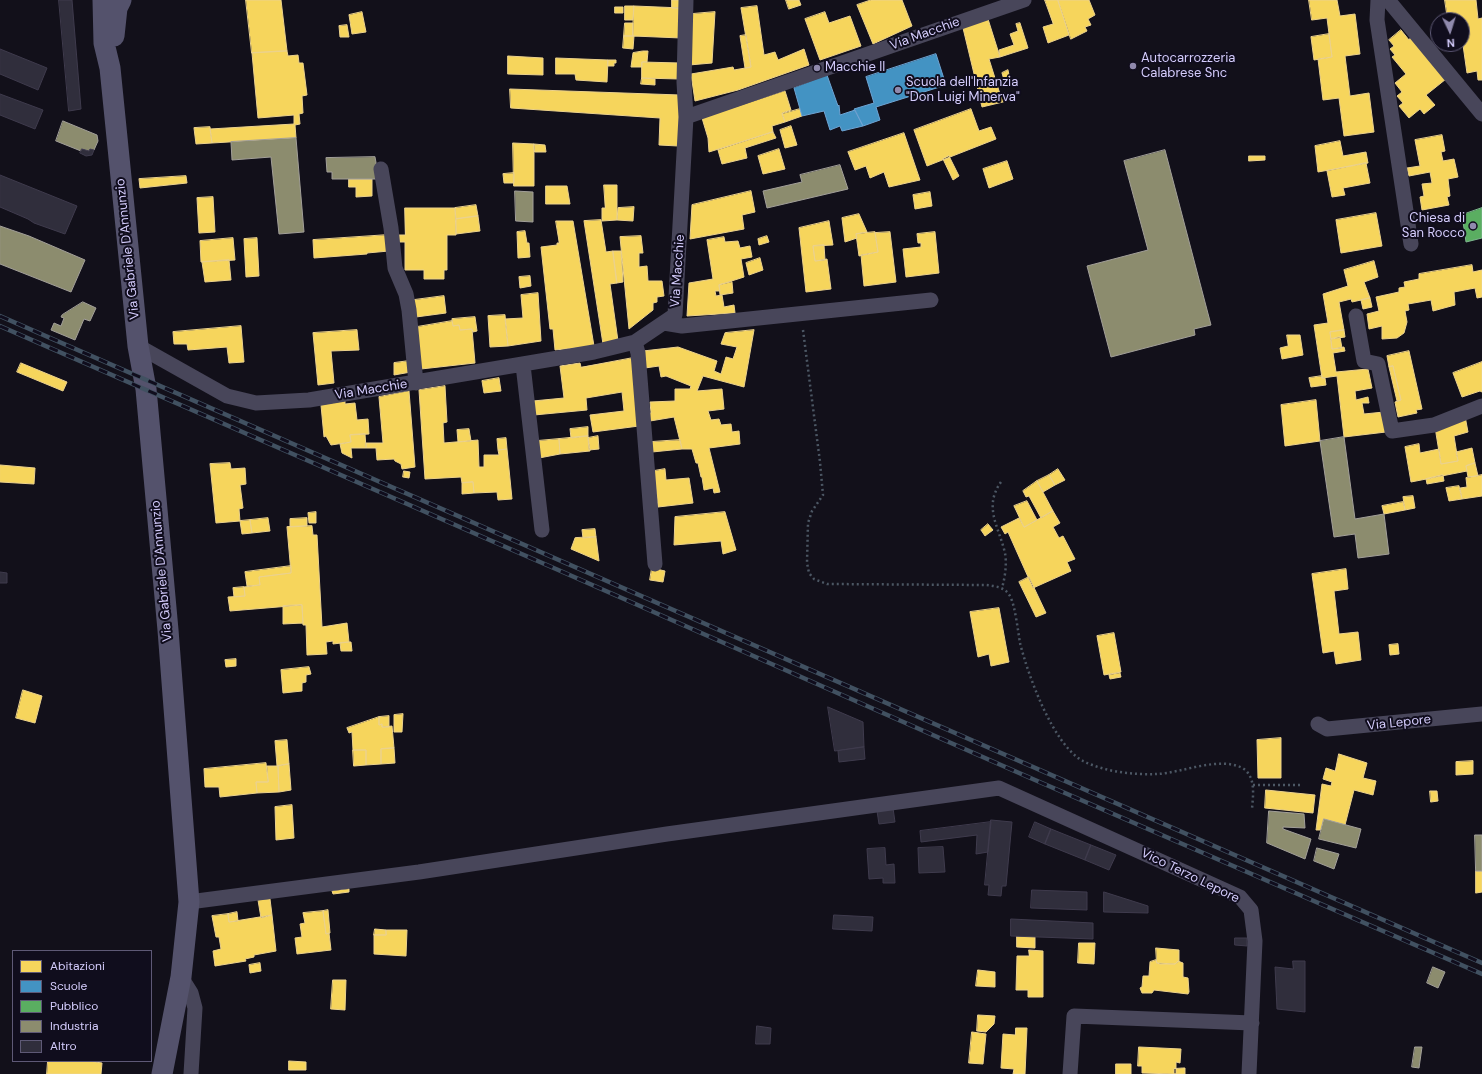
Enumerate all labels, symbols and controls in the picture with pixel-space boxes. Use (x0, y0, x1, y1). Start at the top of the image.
north arrow (1430, 12, 1470, 52)
street label: Via Macchie (888, 14, 962, 54)
text: N (1446, 36, 1455, 50)
place label: Autocarrozzeria Calabrese Snc (1141, 51, 1235, 82)
place label: Macchie II (825, 60, 885, 76)
marker: Autocarrozzeria Calabrese Snc (1128, 61, 1138, 71)
marker: Macchie II (812, 63, 822, 73)
place label: Scuola dell'Infanzia "Don Luigi Minerva" (906, 75, 1020, 106)
marker: Scuola dell'Infanzia "Don Luigi Minerva" (893, 85, 903, 95)
street label: Via Gabriele D'Annunzio (113, 178, 143, 320)
place label: Chiesa di San Rocco (1402, 211, 1465, 242)
marker: Chiesa di San Rocco (1468, 221, 1478, 231)
street label: Via Macchie (668, 234, 688, 308)
street label: Via Macchie (334, 377, 408, 403)
street label: Via Gabriele D'Annunzio (148, 500, 176, 642)
street label: Via Lepore (1366, 712, 1432, 734)
street label: Vico Terzo Lepore (1138, 845, 1242, 907)
legend (12, 950, 152, 1062)
text: Abitazioni (50, 958, 105, 974)
text: Scuole (50, 978, 87, 994)
text: Pubblico (50, 998, 98, 1014)
text: Industria (50, 1018, 98, 1034)
text: Altro (50, 1038, 77, 1054)

